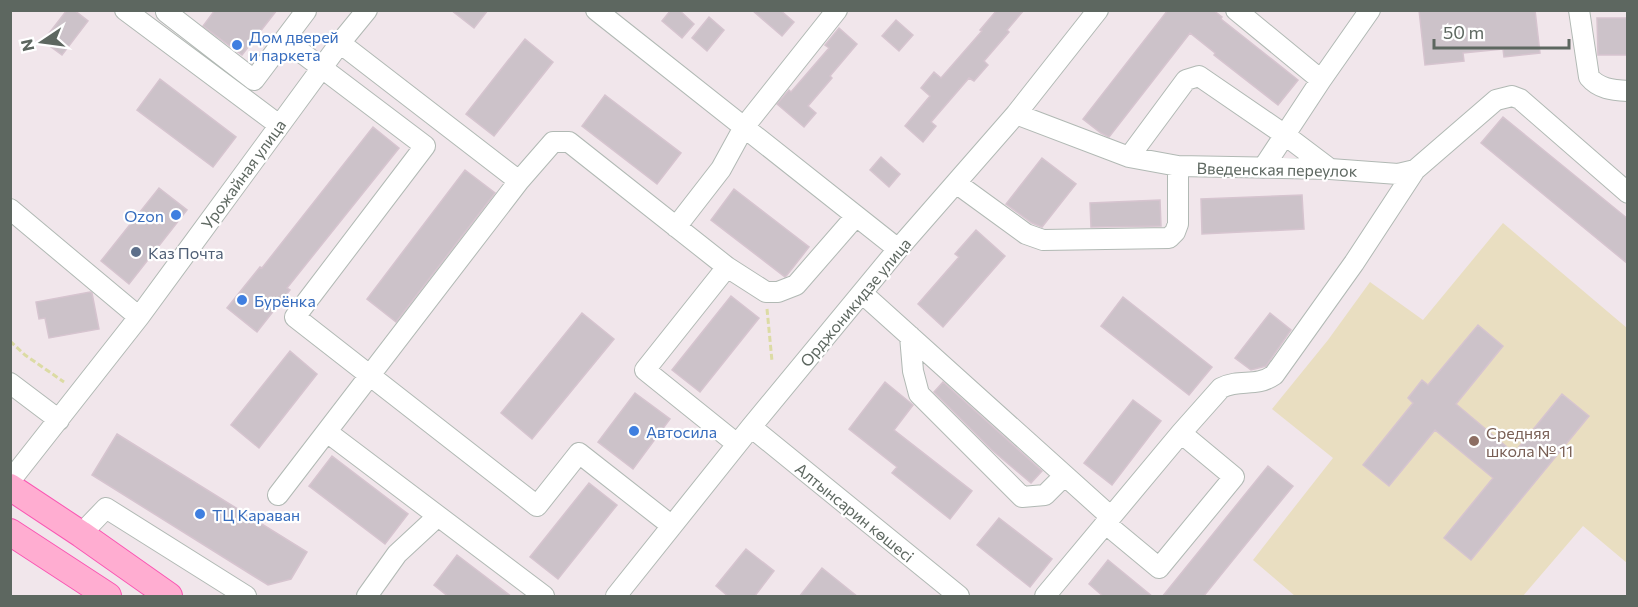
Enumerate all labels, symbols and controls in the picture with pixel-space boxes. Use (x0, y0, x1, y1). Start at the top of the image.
north arrow (12, 12, 72, 72)
scale bar (1434, 12, 1569, 50)
text: 50 m (1443, 21, 1484, 43)
place label: Дом дверей и паркета (249, 27, 339, 64)
text: N (16, 38, 38, 53)
marker: Дом дверей и паркета (230, 38, 244, 52)
street label: Урожайная улица (197, 115, 289, 233)
street label: Введенская переулок (1197, 158, 1358, 180)
place label: Ozon (124, 206, 164, 225)
marker: Ozon (169, 208, 183, 222)
street label: Орджоникидзе улица (796, 234, 914, 370)
place label: Каз Почта (148, 243, 224, 262)
marker: Каз Почта (129, 245, 143, 259)
place label: Бурёнка (254, 291, 316, 310)
marker: Бурёнка (235, 293, 249, 307)
place label: Автосила (646, 422, 717, 441)
place label: Средняя школа № 11 (1486, 423, 1573, 460)
marker: Автосила (627, 424, 641, 438)
marker: Средняя школа № 11 (1467, 434, 1481, 448)
street label: Алтынсарин көшесі (792, 458, 918, 566)
place label: ТЦ Караван (212, 505, 300, 524)
marker: ТЦ Караван (193, 507, 207, 521)

